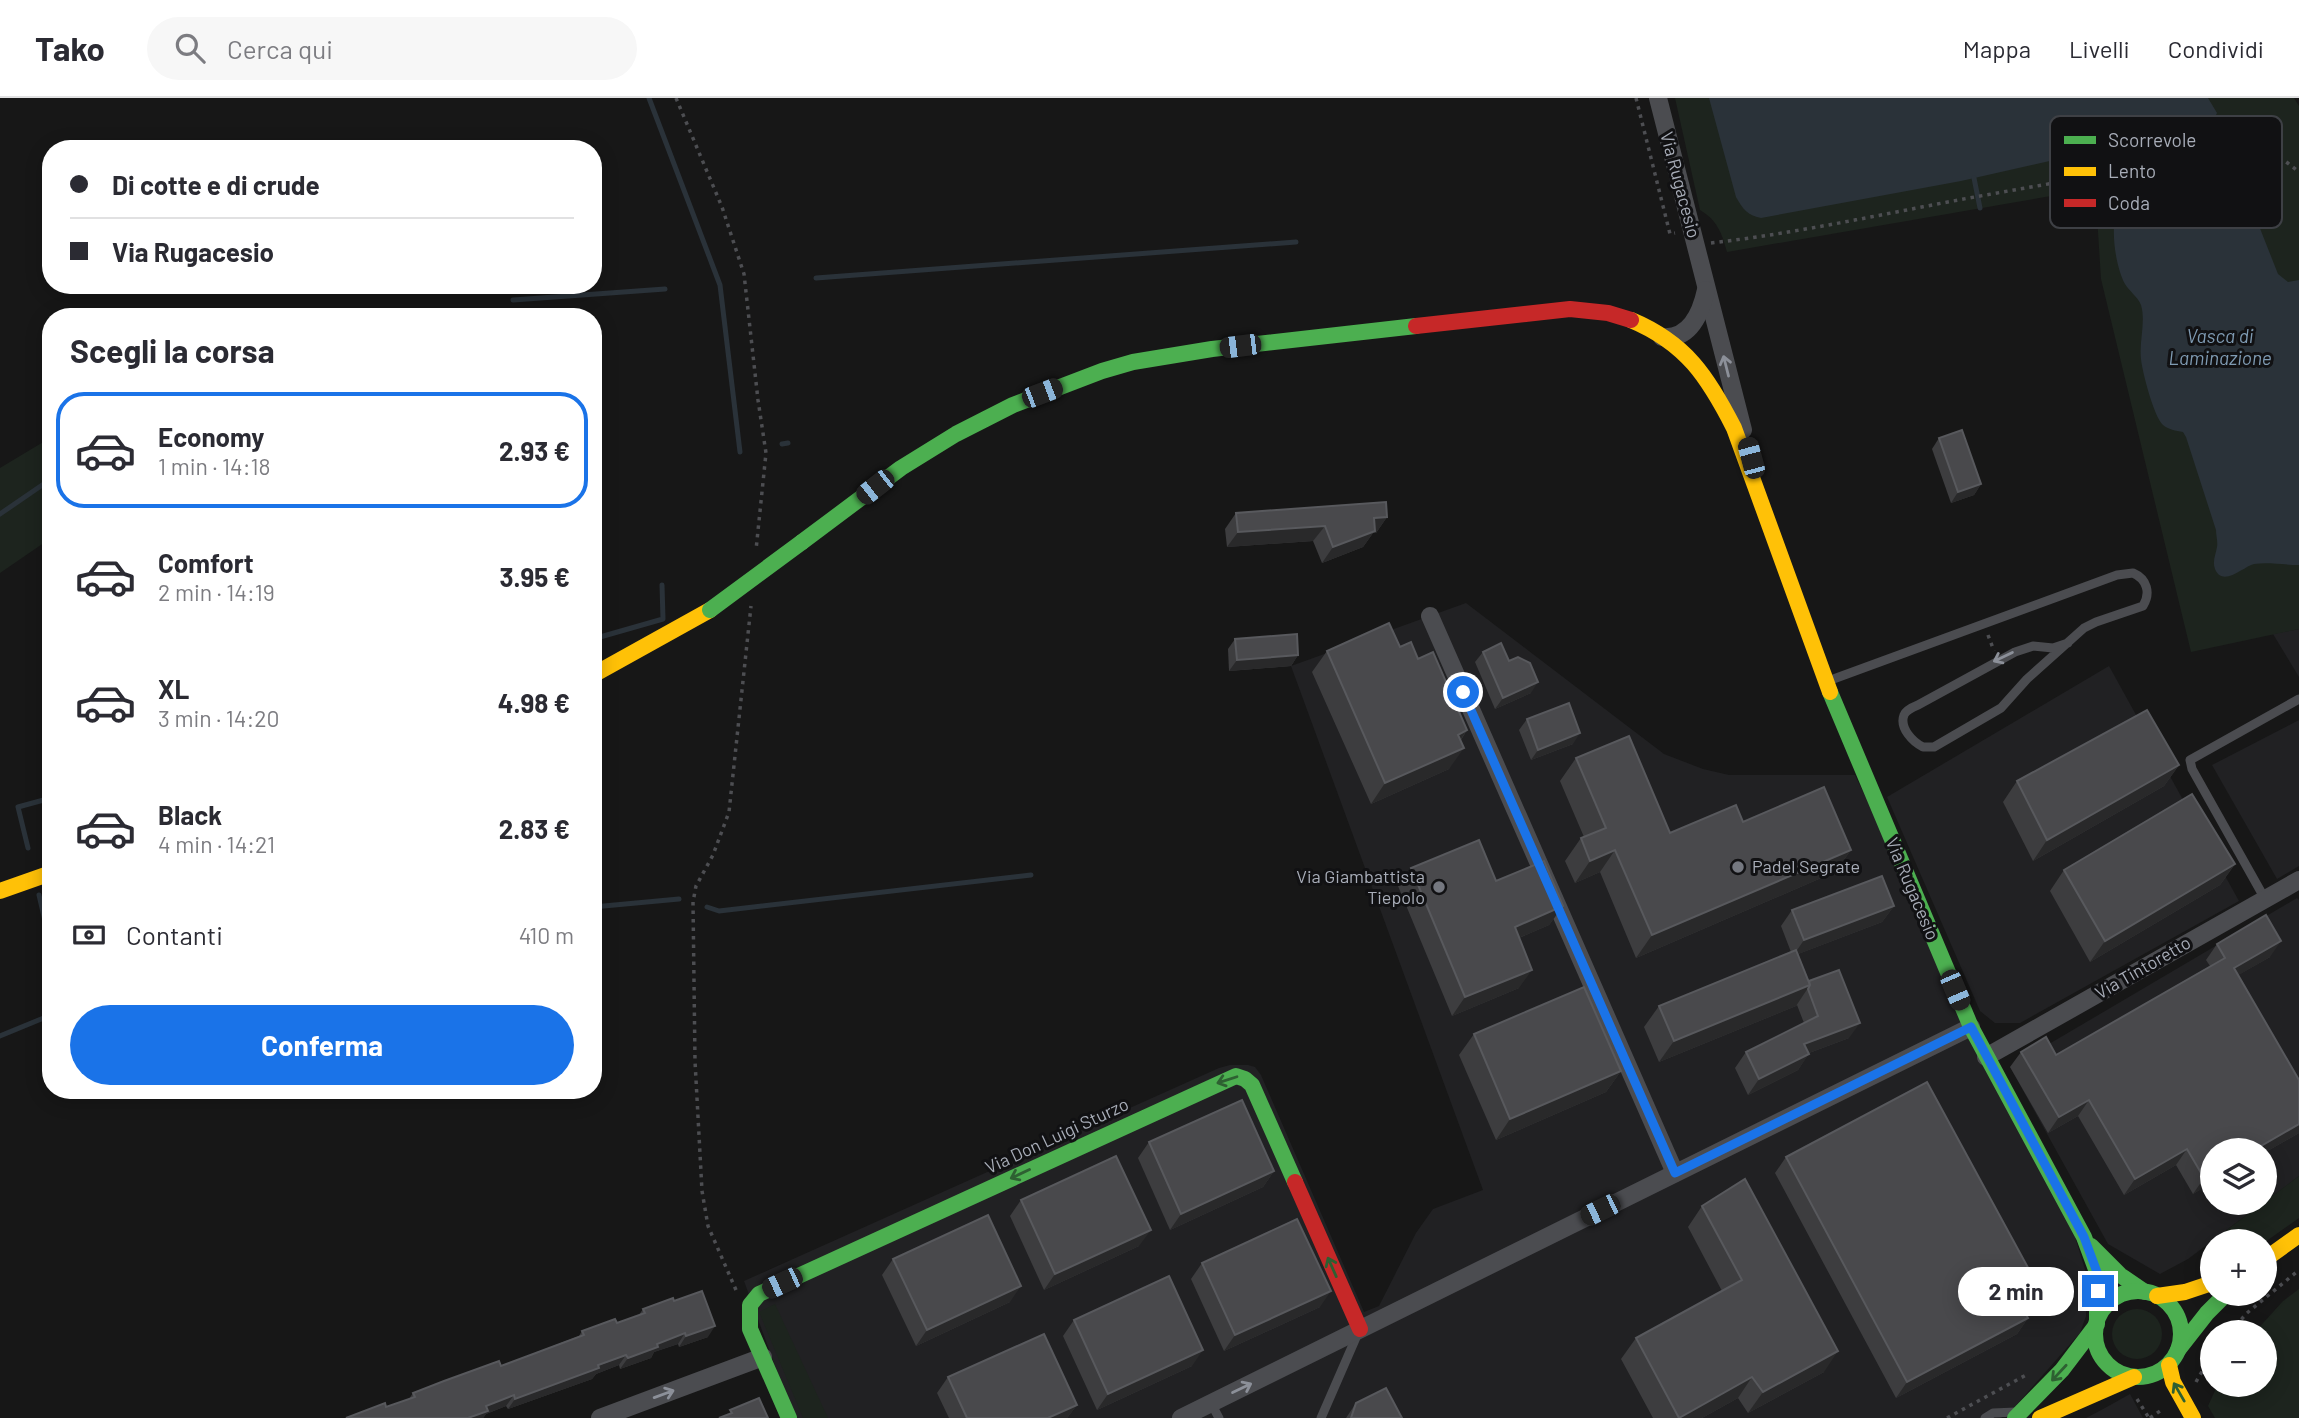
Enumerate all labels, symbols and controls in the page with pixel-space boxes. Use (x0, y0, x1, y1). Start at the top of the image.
search box (147, 17, 637, 80)
text: Tako (35, 28, 105, 68)
icon: search (171, 29, 209, 67)
text: Cerca qui (227, 33, 333, 64)
text: Mappa (1963, 34, 2031, 63)
text: Livelli (2069, 34, 2130, 63)
text: Condividi (2168, 34, 2264, 63)
legend (2050, 116, 2282, 228)
text: Scorrevole (2108, 128, 2196, 151)
street label: Via Rugacesio (1656, 129, 1706, 240)
text: Lento (2108, 159, 2156, 182)
text: Di cotte e di crude (112, 169, 320, 200)
text: Coda (2108, 191, 2150, 214)
text: Via Rugacesio (112, 236, 274, 267)
water label: Vasca di Laminazione (2168, 324, 2272, 369)
text: Scegli la corsa (70, 331, 275, 369)
car (1218, 333, 1263, 359)
one-way arrow (1719, 355, 1732, 378)
car (1019, 376, 1066, 410)
icon: car (74, 419, 137, 482)
text: Economy (158, 421, 264, 452)
text: 2.93 € (499, 435, 570, 466)
car (1736, 435, 1767, 481)
text: 1 min · 14:18 (158, 452, 271, 480)
car (852, 466, 899, 508)
icon: car (74, 545, 137, 608)
text: Comfort (158, 547, 254, 578)
text: 3.95 € (499, 561, 570, 592)
text: 2 min · 14:19 (158, 578, 275, 606)
one-way arrow (1993, 651, 2014, 665)
icon: car (74, 671, 137, 734)
text: XL (158, 673, 189, 704)
route start (1447, 676, 1479, 708)
text: 4.98 € (498, 687, 570, 718)
text: 3 min · 14:20 (158, 704, 280, 732)
icon: car (74, 797, 137, 860)
text: Black (158, 799, 222, 830)
text: 2.83 € (499, 813, 570, 844)
text: 4 min · 14:21 (158, 830, 275, 858)
street label: Via Rugacesio (1881, 834, 1944, 943)
place label: Padel Segrate (1752, 855, 1860, 877)
marker: Padel Segrate (1730, 859, 1746, 875)
place label: Via Giambattista Tiepolo (1296, 865, 1425, 908)
marker: Via Giambattista Tiepolo (1431, 879, 1447, 895)
icon: cash (70, 916, 108, 954)
text: Contanti (126, 919, 223, 950)
text: 410 m (519, 921, 574, 949)
street label: Via Tintoretto (2091, 931, 2194, 1003)
car (1938, 967, 1973, 1013)
button: Conferma (70, 1005, 574, 1085)
one-way arrow (1217, 1075, 1238, 1087)
street label: Via Don Luigi Sturzo (981, 1092, 1132, 1178)
map controls (2200, 1138, 2277, 1397)
button: layers (2200, 1138, 2277, 1215)
one-way arrow (1010, 1168, 1031, 1181)
car (1577, 1191, 1624, 1229)
button: + (2200, 1229, 2277, 1306)
one-way arrow (1325, 1257, 1338, 1278)
car (759, 1265, 806, 1301)
callout: 2 min (1958, 1266, 2074, 1316)
route end (2082, 1275, 2114, 1307)
text: 2 min (1988, 1277, 2044, 1305)
button: − (2200, 1320, 2277, 1397)
one-way arrow (2050, 1364, 2067, 1381)
one-way arrow (1231, 1380, 1252, 1394)
one-way arrow (2172, 1382, 2185, 1403)
one-way arrow (653, 1387, 675, 1399)

